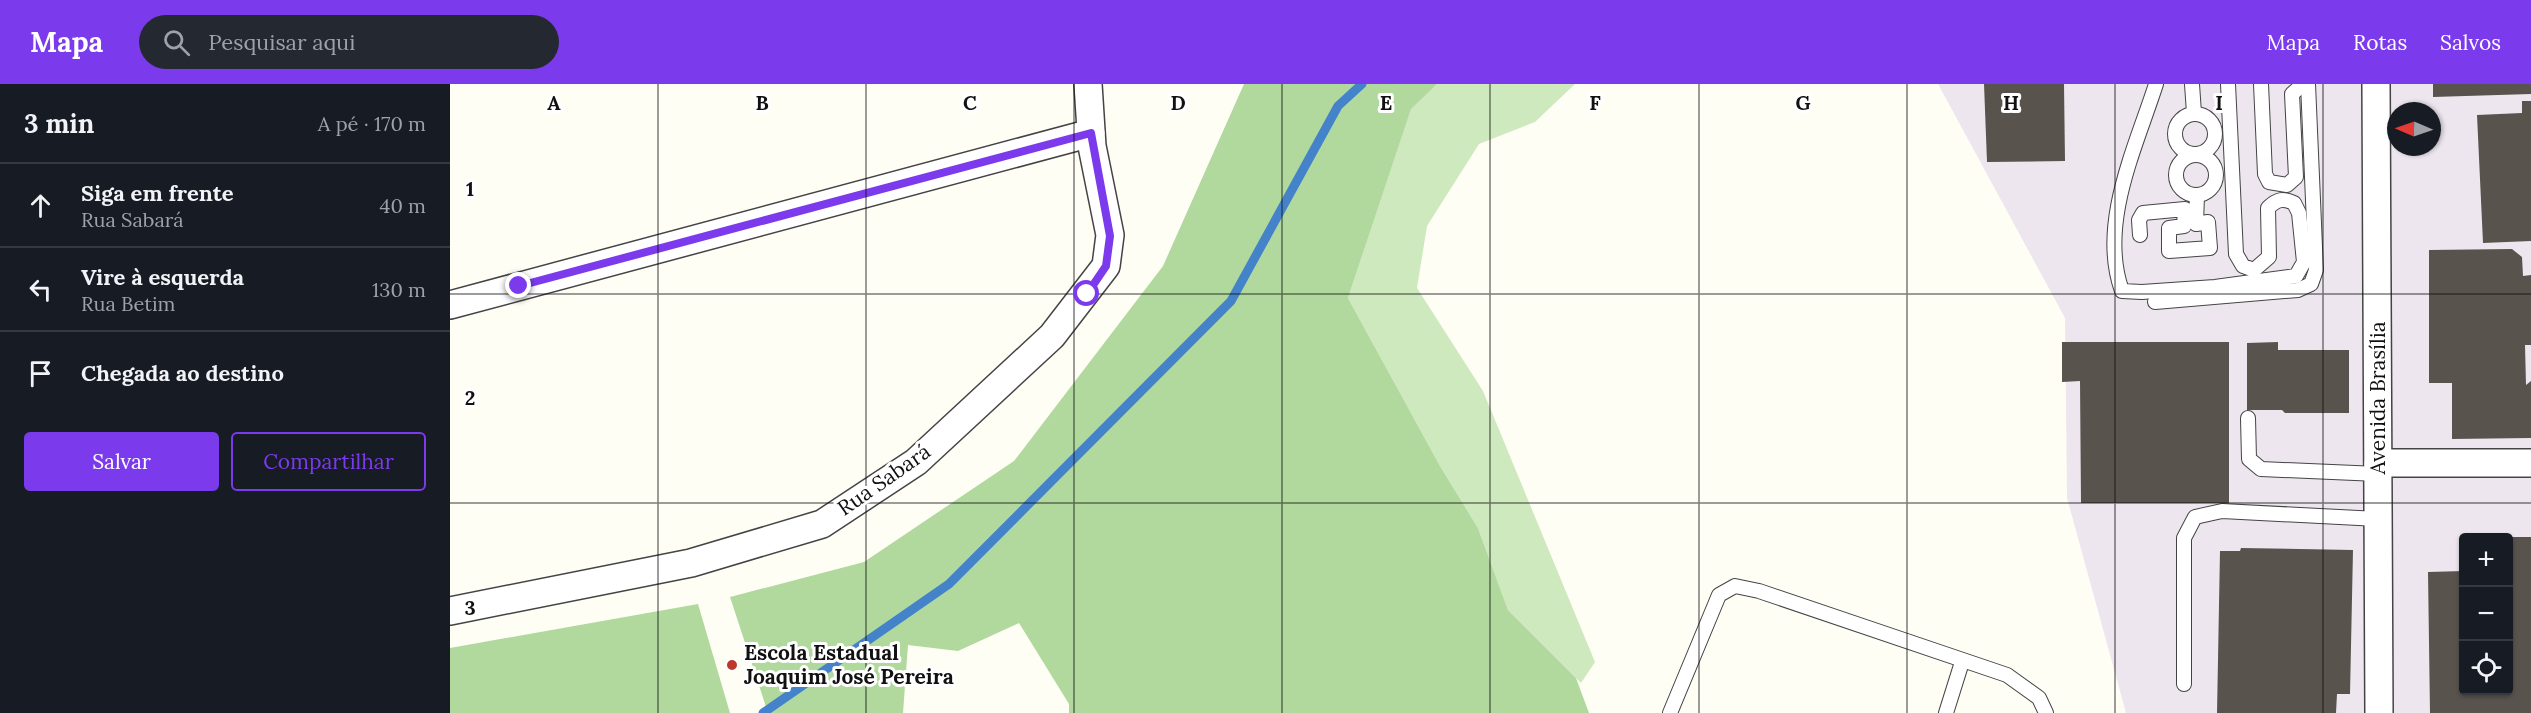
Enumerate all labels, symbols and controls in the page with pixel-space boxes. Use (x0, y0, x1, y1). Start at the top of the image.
search box (139, 15, 559, 69)
text: Mapa (30, 24, 103, 60)
icon: search (160, 26, 193, 59)
text: Pesquisar aqui (208, 28, 355, 56)
text: Mapa (2267, 29, 2320, 56)
text: Rotas (2353, 29, 2407, 56)
text: Salvos (2440, 29, 2501, 56)
text: A (547, 90, 561, 115)
text: B (755, 90, 769, 115)
text: C (963, 90, 977, 115)
text: D (1170, 90, 1186, 115)
text: E (1380, 90, 1392, 115)
text: F (1589, 90, 1601, 115)
text: G (1795, 90, 1811, 115)
text: H (2003, 90, 2019, 115)
text: I (2215, 90, 2223, 115)
north arrow (2387, 102, 2441, 156)
text: 3 min (24, 107, 94, 140)
text: A pé · 170 m (318, 111, 426, 136)
text: 1 (466, 176, 474, 201)
text: Siga em frente (81, 179, 234, 207)
icon: ahead (24, 189, 57, 222)
text: 40 m (380, 193, 426, 218)
text: Rua Sabará (81, 207, 184, 232)
text: Vire à esquerda (81, 263, 244, 291)
route end (505, 272, 531, 298)
icon: left (24, 273, 57, 306)
text: 130 m (372, 277, 426, 302)
route start (1073, 280, 1099, 306)
text: Rua Betim (81, 291, 175, 316)
street label: Avenida Brasília (2364, 321, 2391, 475)
icon: arrive (24, 357, 57, 390)
text: Chegada ao destino (81, 359, 284, 387)
text: 2 (465, 385, 475, 410)
button: Salvar (24, 432, 219, 491)
button: Compartilhar (231, 432, 426, 491)
street label: Rua Sabará (832, 438, 936, 522)
map controls (2459, 533, 2513, 695)
button: + (2459, 533, 2513, 587)
button: − (2459, 587, 2513, 641)
text: 3 (464, 595, 476, 620)
place label: Escola Estadual Joaquim José Pereira (744, 639, 954, 690)
button: locate (2459, 641, 2513, 695)
marker: Escola Estadual Joaquim José Pereira (725, 658, 739, 672)

